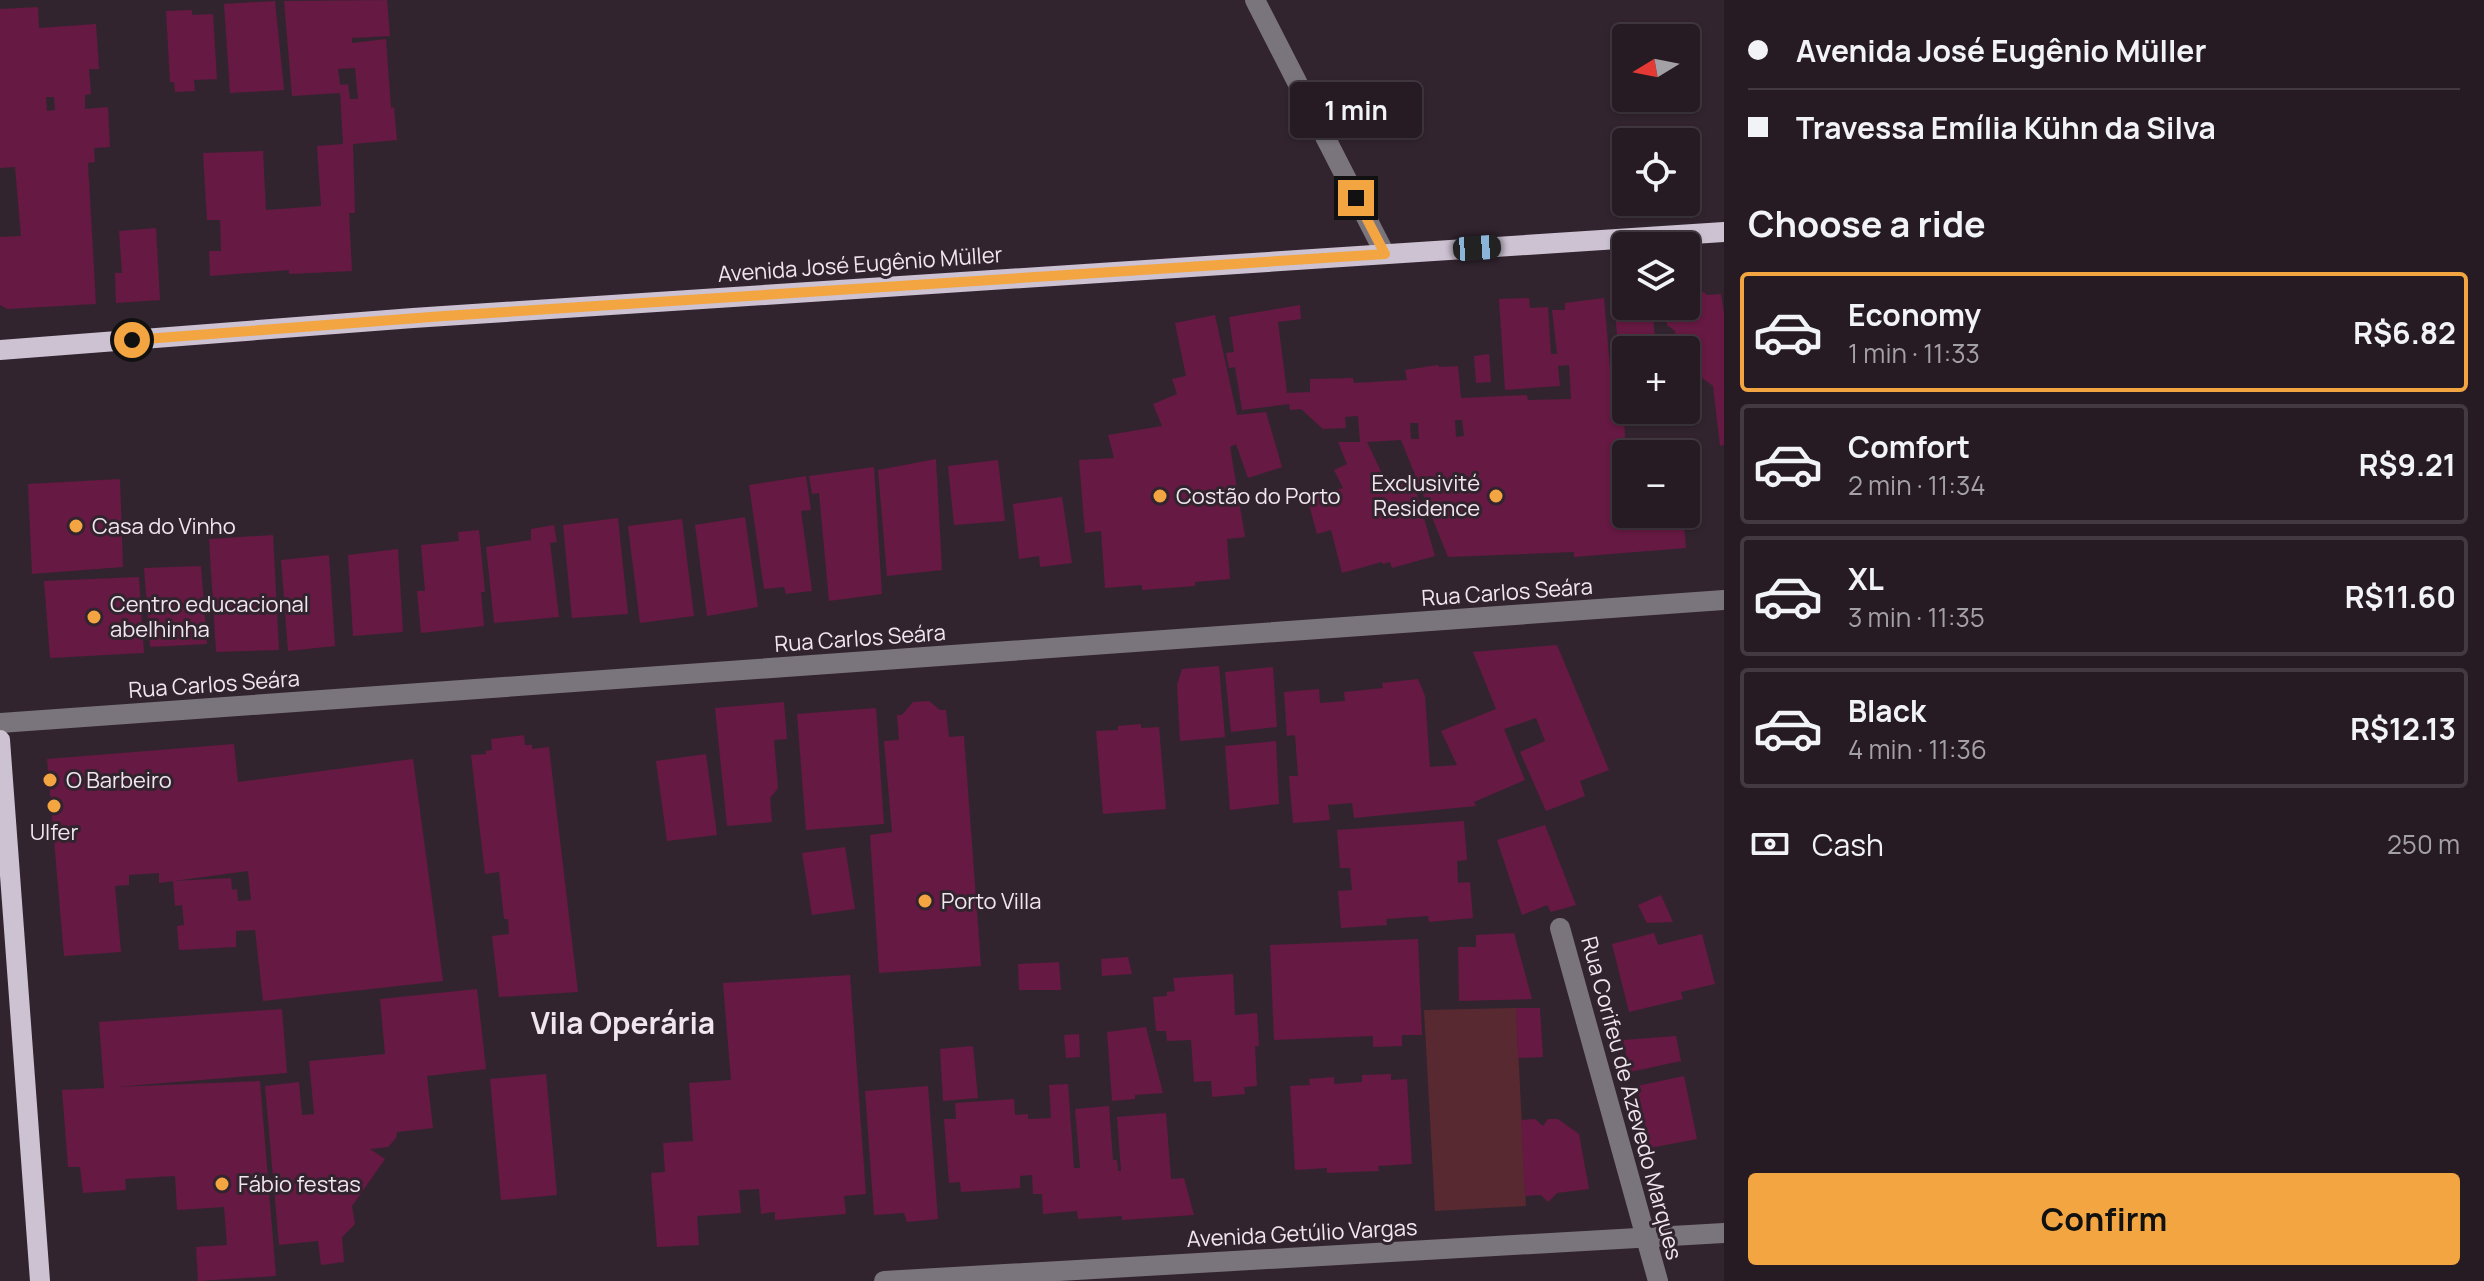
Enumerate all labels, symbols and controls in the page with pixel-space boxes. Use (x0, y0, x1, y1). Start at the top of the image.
north arrow (1612, 24, 1700, 112)
map controls (1612, 24, 1700, 528)
text: Avenida José Eugênio Müller (1796, 30, 2206, 71)
callout: 1 min (1290, 82, 1422, 138)
text: 1 min (1324, 92, 1388, 128)
text: Travessa Emília Kühn da Silva (1796, 107, 2216, 148)
button: locate (1612, 128, 1700, 216)
route end (1338, 180, 1374, 216)
text: Choose a ride (1748, 199, 1986, 248)
button: layers (1612, 232, 1700, 320)
car (1452, 234, 1502, 262)
street label: Avenida José Eugênio Müller (717, 239, 1004, 289)
text: Economy (1848, 294, 1981, 335)
icon: car (1752, 296, 1824, 368)
text: R$6.82 (2353, 312, 2456, 353)
route start (114, 322, 150, 358)
text: 1 min · 11:33 (1848, 335, 1980, 371)
button: + (1612, 336, 1700, 424)
text: Comfort (1848, 426, 1970, 467)
icon: car (1752, 428, 1824, 500)
button: − (1612, 440, 1700, 528)
text: R$9.21 (2359, 444, 2456, 485)
text: 2 min · 11:34 (1848, 467, 1986, 503)
place label: Exclusivité Residence (1372, 468, 1480, 523)
place label: Costão do Porto (1176, 481, 1341, 511)
marker: Costão do Porto (1151, 487, 1169, 505)
marker: Exclusivité Residence (1487, 487, 1505, 505)
place label: Casa do Vinho (92, 511, 236, 541)
marker: Casa do Vinho (67, 517, 85, 535)
text: XL (1848, 558, 1884, 599)
icon: car (1752, 560, 1824, 632)
street label: Rua Carlos Seára (1420, 571, 1594, 613)
text: R$11.60 (2345, 576, 2456, 617)
place label: Centro educacional abelhinha (110, 589, 309, 644)
text: 3 min · 11:35 (1848, 599, 1985, 635)
marker: Centro educacional abelhinha (85, 608, 103, 626)
street label: Rua Carlos Seára (773, 617, 947, 659)
street label: Rua Carlos Seára (127, 663, 301, 705)
text: Black (1848, 690, 1926, 731)
icon: car (1752, 692, 1824, 764)
text: R$12.13 (2350, 708, 2456, 749)
text: 4 min · 11:36 (1848, 731, 1987, 767)
place label: O Barbeiro (66, 765, 172, 795)
marker: O Barbeiro (41, 771, 59, 789)
marker: Ulfer (45, 797, 63, 815)
place label: Ulfer (30, 817, 78, 847)
icon: cash (1748, 822, 1792, 866)
text: Cash (1812, 824, 1884, 865)
text: 250 m (2387, 826, 2460, 862)
place label: Porto Villa (941, 886, 1041, 916)
marker: Porto Villa (916, 892, 934, 910)
street label: Rua Corifeu de Azevedo Marques (1574, 933, 1690, 1263)
district label: Vila Operária (531, 1002, 715, 1043)
place label: Fábio festas (238, 1169, 361, 1199)
button: Confirm (1748, 1173, 2460, 1265)
marker: Fábio festas (213, 1175, 231, 1193)
street label: Avenida Getúlio Vargas (1186, 1212, 1418, 1254)

